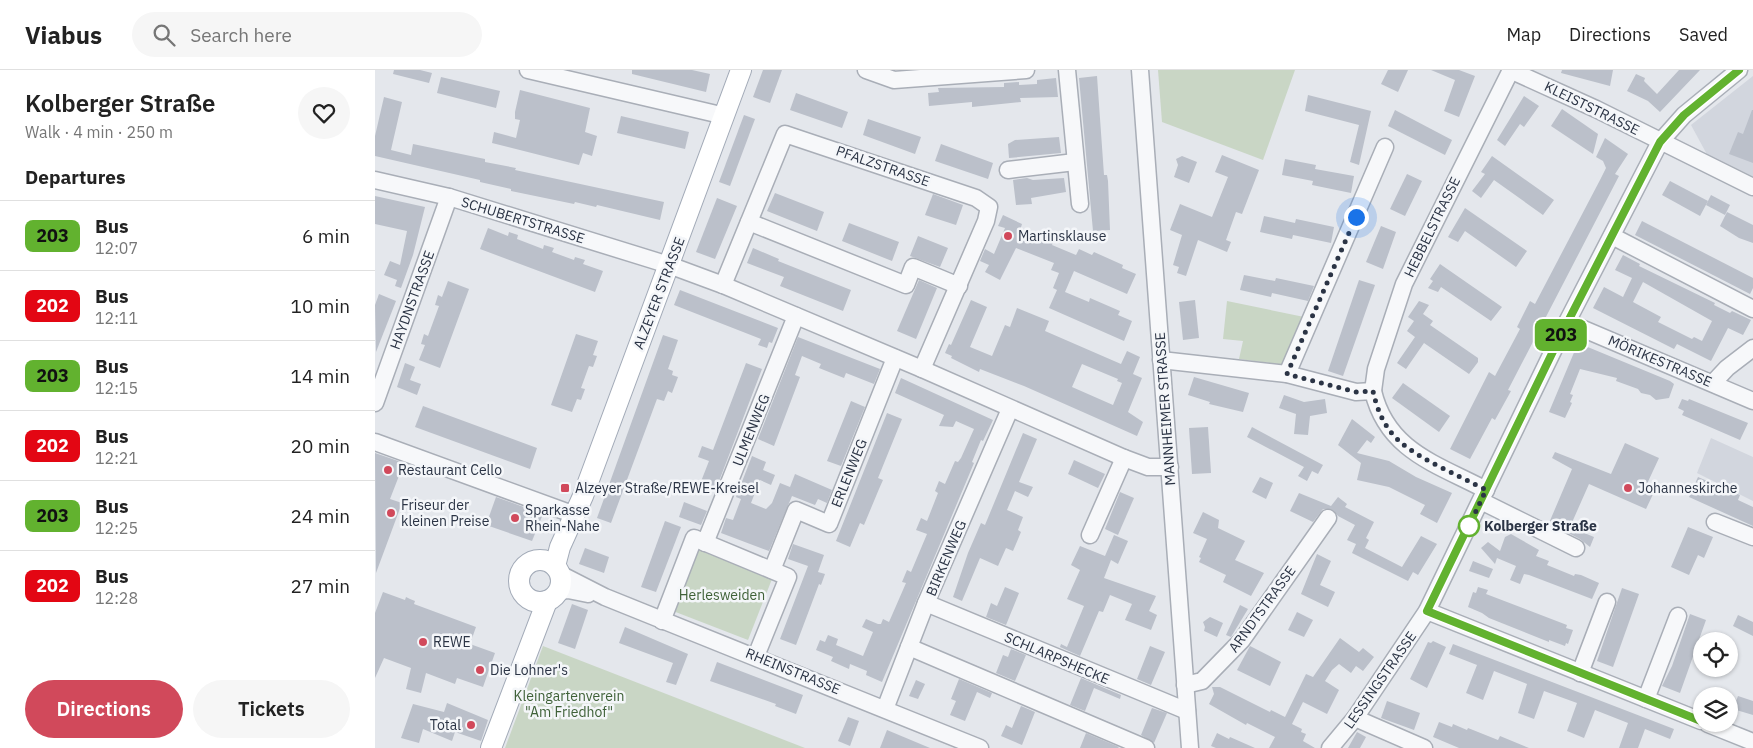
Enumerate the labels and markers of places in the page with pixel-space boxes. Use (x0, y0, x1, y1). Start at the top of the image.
place label: Martinsklause (1018, 227, 1107, 245)
marker: Martinsklause (1002, 230, 1014, 242)
place label: Restaurant Cello (398, 461, 502, 479)
marker: Restaurant Cello (382, 464, 394, 476)
place label: Alzeyer Straße/REWE-Kreisel (575, 479, 759, 497)
place label: Johanneskirche (1638, 479, 1738, 497)
marker: Alzeyer Straße/REWE-Kreisel (559, 482, 571, 494)
marker: Johanneskirche (1622, 482, 1634, 494)
place label: Friseur der kleinen Preise (401, 496, 490, 530)
place label: Sparkasse Rhein-Nahe (525, 501, 600, 535)
marker: Friseur der kleinen Preise (385, 507, 397, 519)
marker: Sparkasse Rhein-Nahe (509, 512, 521, 524)
marker: Kolberger Straße (1458, 515, 1480, 537)
place label: Kolberger Straße (1484, 517, 1597, 535)
place label: REWE (433, 633, 471, 651)
marker: REWE (417, 636, 429, 648)
place label: Die Lohner's (490, 661, 568, 679)
marker: Die Lohner's (474, 664, 486, 676)
place label: Total (430, 716, 461, 734)
marker: Total (465, 719, 477, 731)

